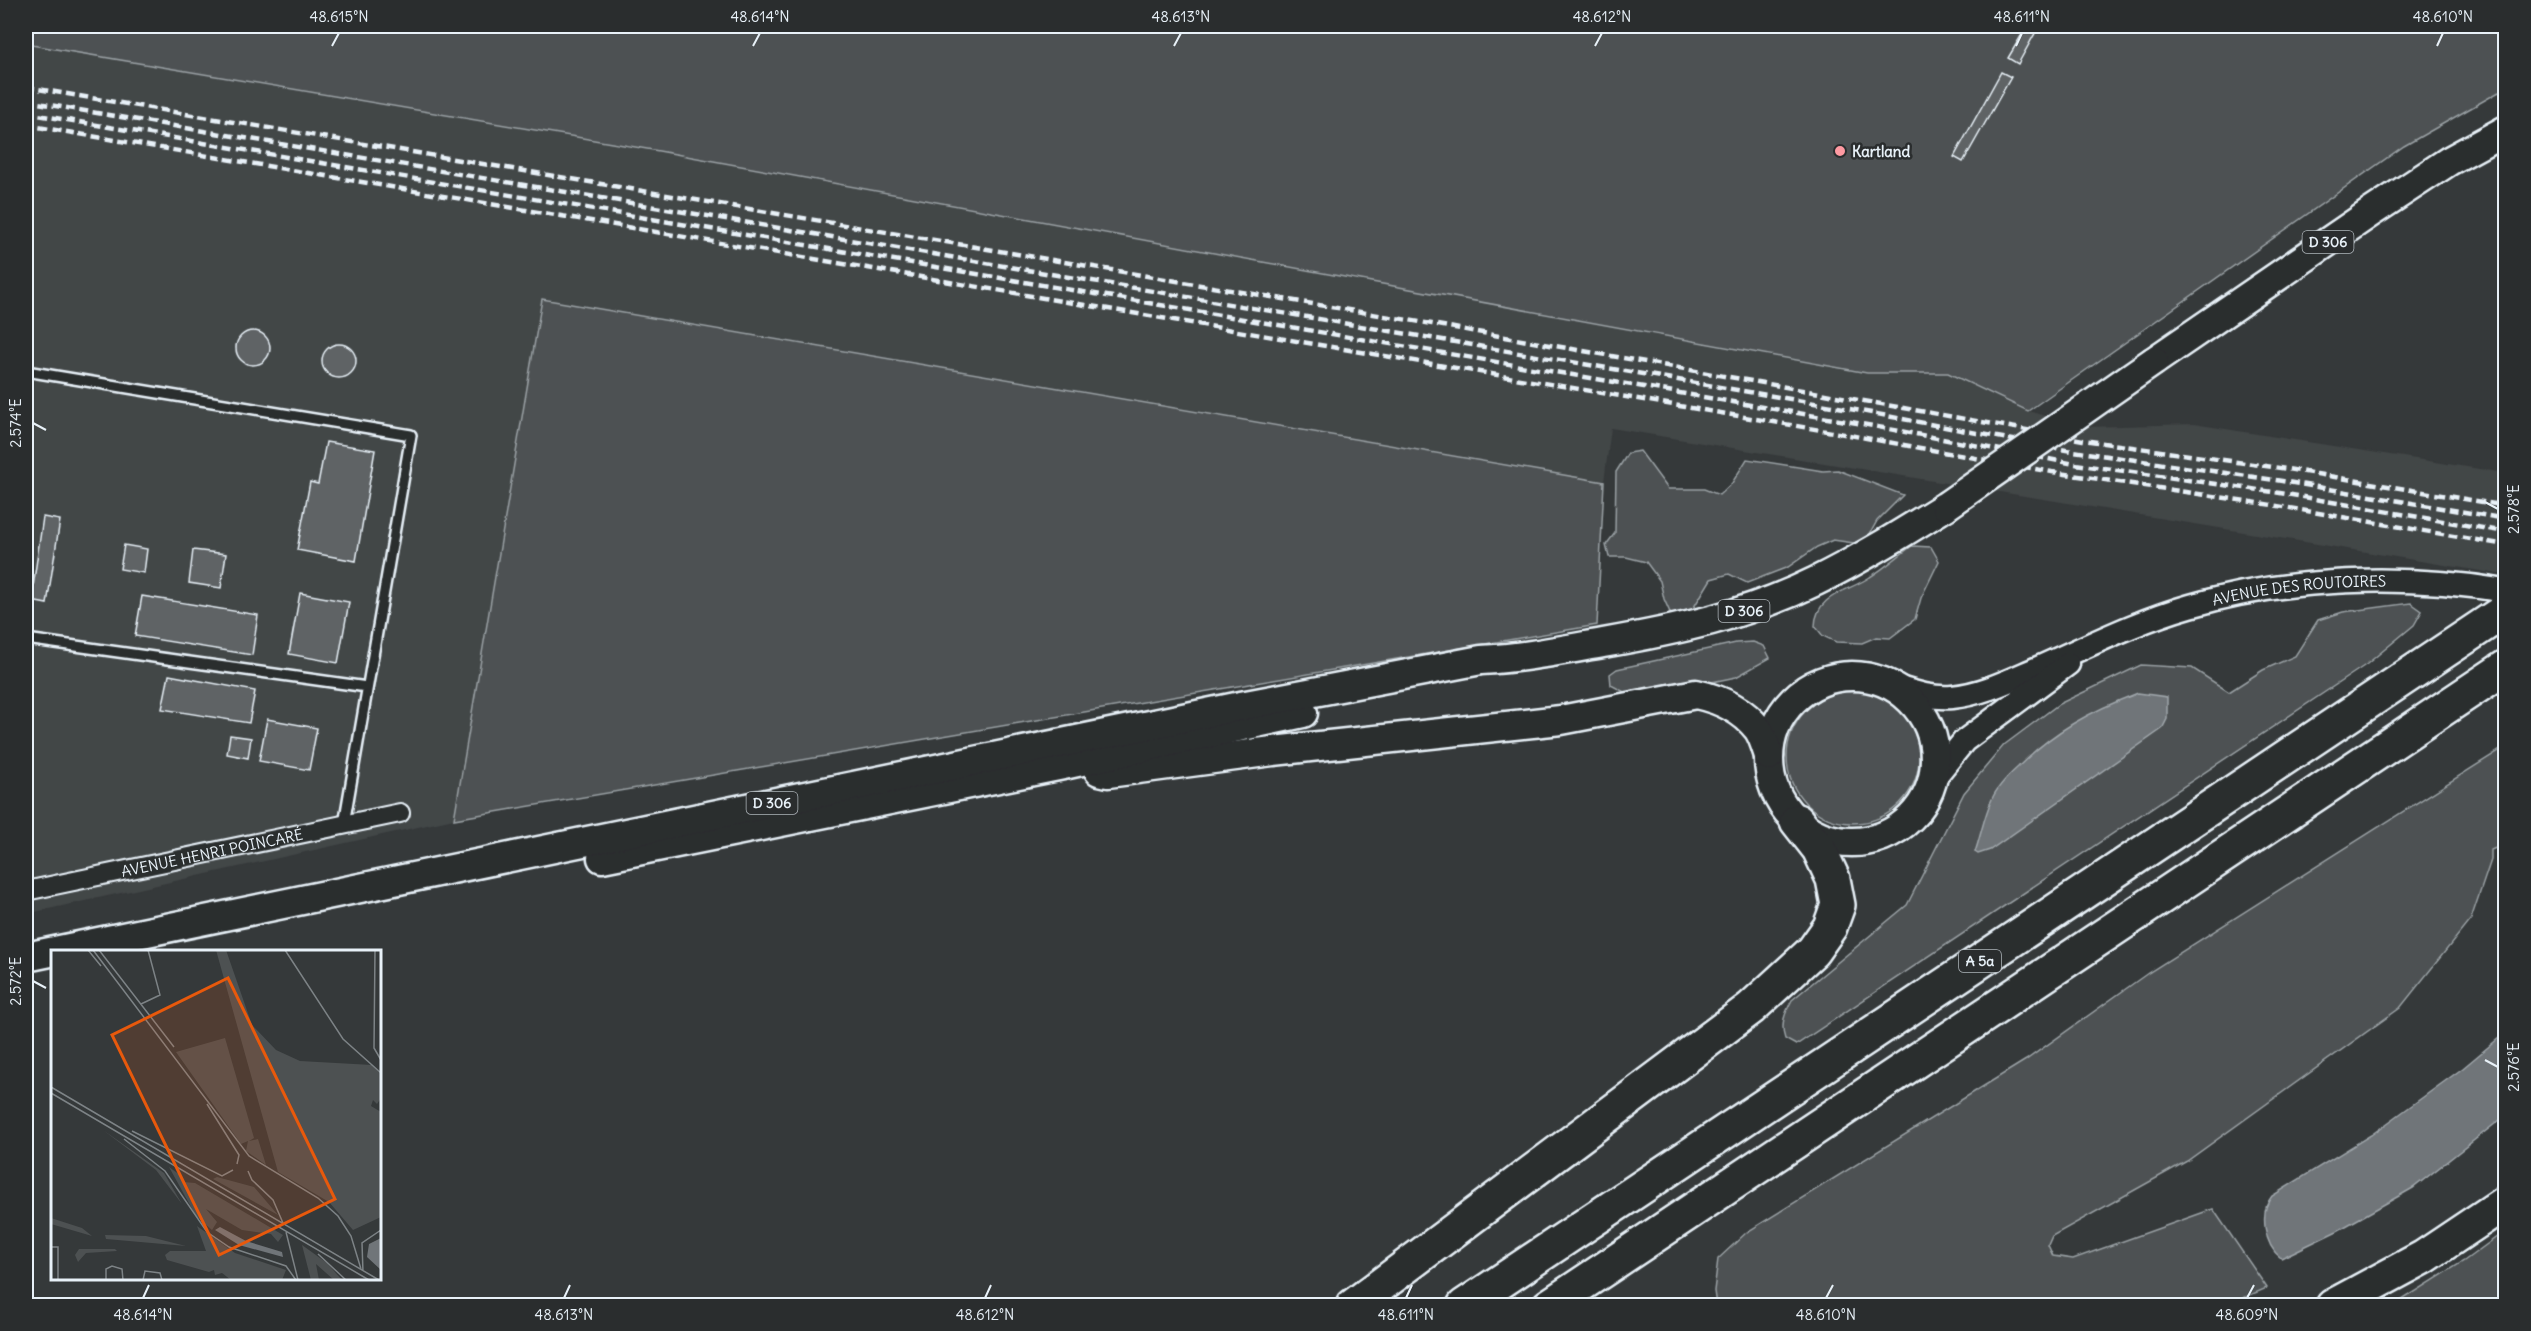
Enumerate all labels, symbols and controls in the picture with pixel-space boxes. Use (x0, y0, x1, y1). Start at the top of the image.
text: 48.615°N (309, 7, 369, 26)
text: 48.614°N (730, 7, 790, 26)
text: 48.613°N (1152, 7, 1210, 26)
text: 48.612°N (1573, 7, 1631, 26)
text: 48.611°N (1994, 7, 2050, 26)
text: 48.610°N (2413, 7, 2473, 26)
place label: Kartland (1852, 142, 1911, 161)
marker: Kartland (1833, 144, 1847, 158)
road number: D 306 (2302, 231, 2354, 253)
text: 2.574°E (6, 398, 25, 448)
text: 2.578°E (2504, 484, 2523, 534)
street label: AVENUE DES ROUTOIRES (2210, 571, 2386, 609)
road number: D 306 (1718, 600, 1770, 622)
road number: D 306 (746, 792, 798, 814)
street label: AVENUE HENRI POINCARÉ (119, 824, 305, 880)
inset map (51, 950, 381, 1280)
road number: A 5a (1959, 950, 2001, 972)
text: 2.572°E (6, 956, 25, 1006)
text: 2.576°E (2504, 1042, 2523, 1092)
text: 48.614°N (113, 1305, 173, 1324)
text: 48.613°N (535, 1305, 593, 1324)
text: 48.612°N (956, 1305, 1014, 1324)
text: 48.611°N (1378, 1305, 1434, 1324)
text: 48.610°N (1796, 1305, 1856, 1324)
text: 48.609°N (2216, 1305, 2278, 1324)

